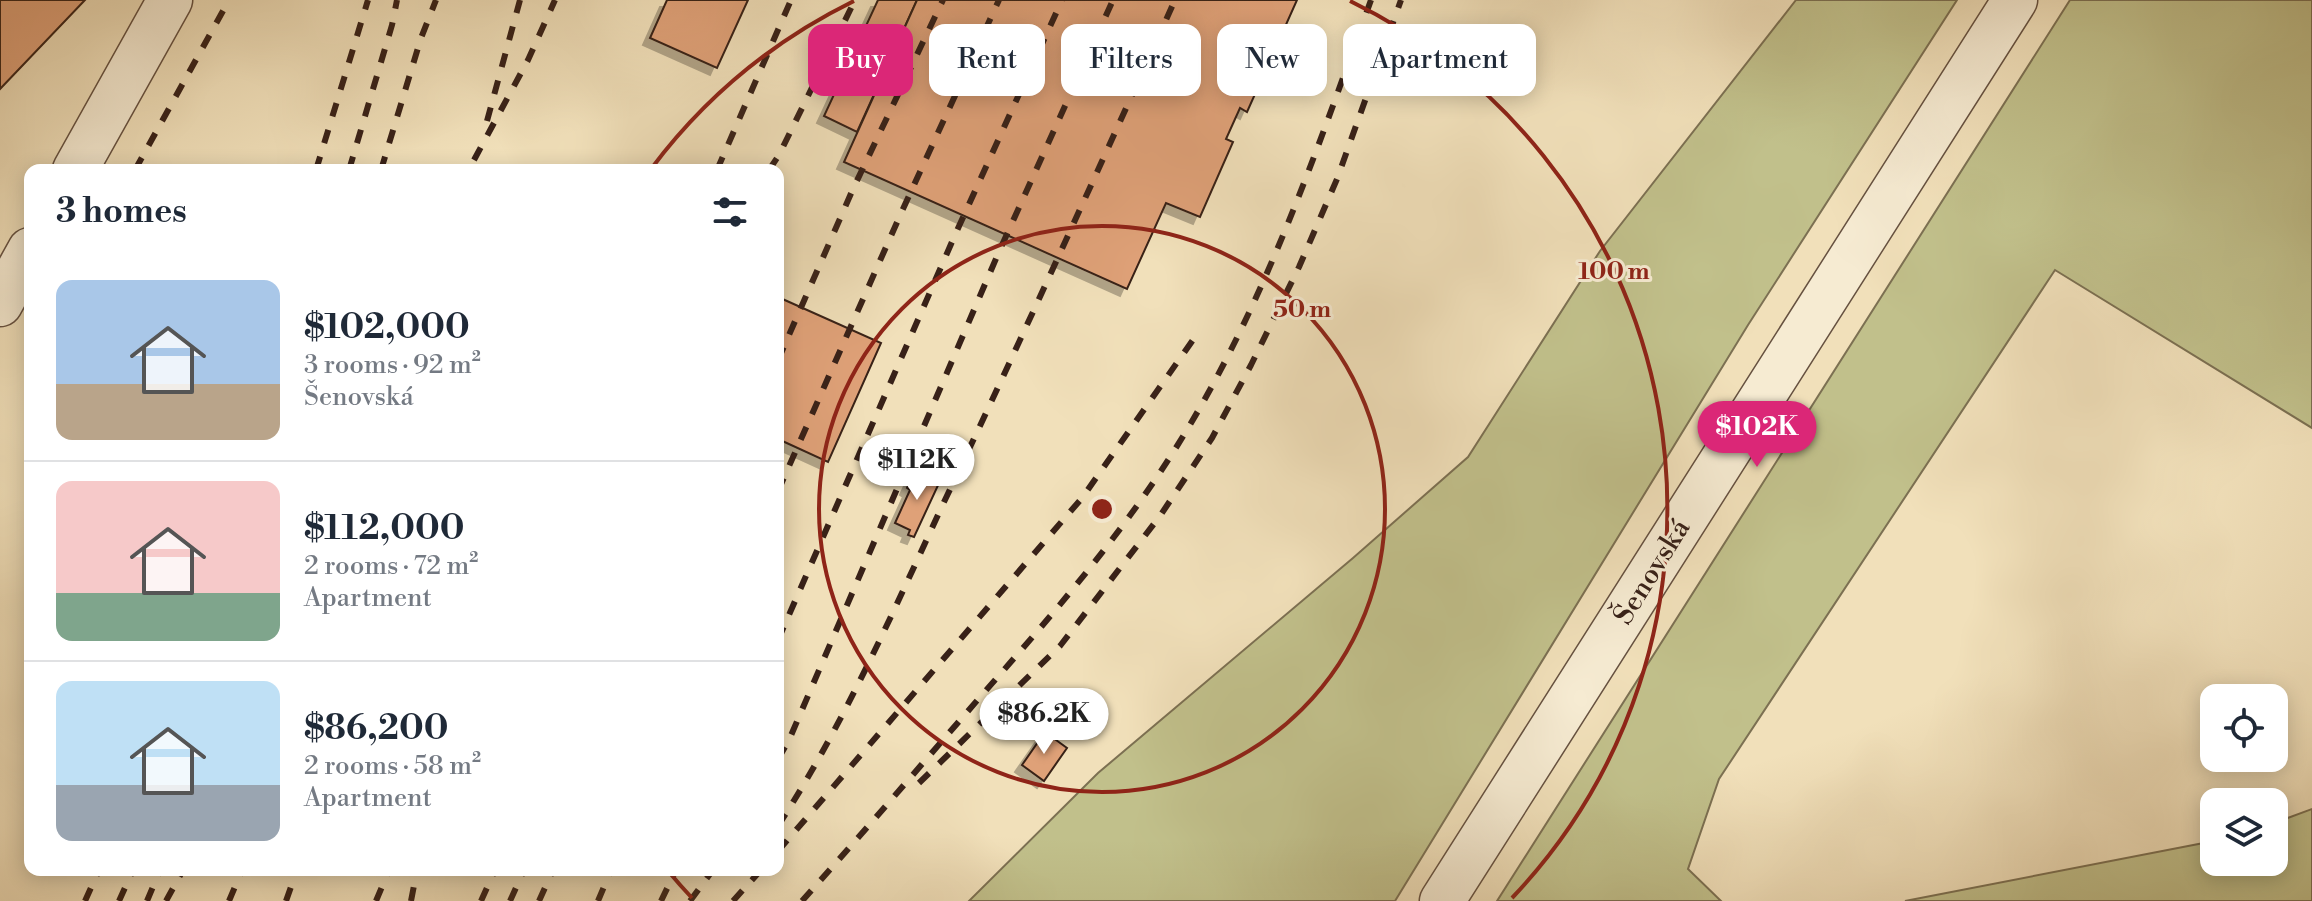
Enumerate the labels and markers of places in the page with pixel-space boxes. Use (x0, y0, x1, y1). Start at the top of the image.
pin: $102K (1701, 401, 1813, 469)
pin: $112K (861, 434, 973, 502)
centre of rings (1088, 495, 1116, 523)
pin: $86.2K (979, 688, 1109, 756)

